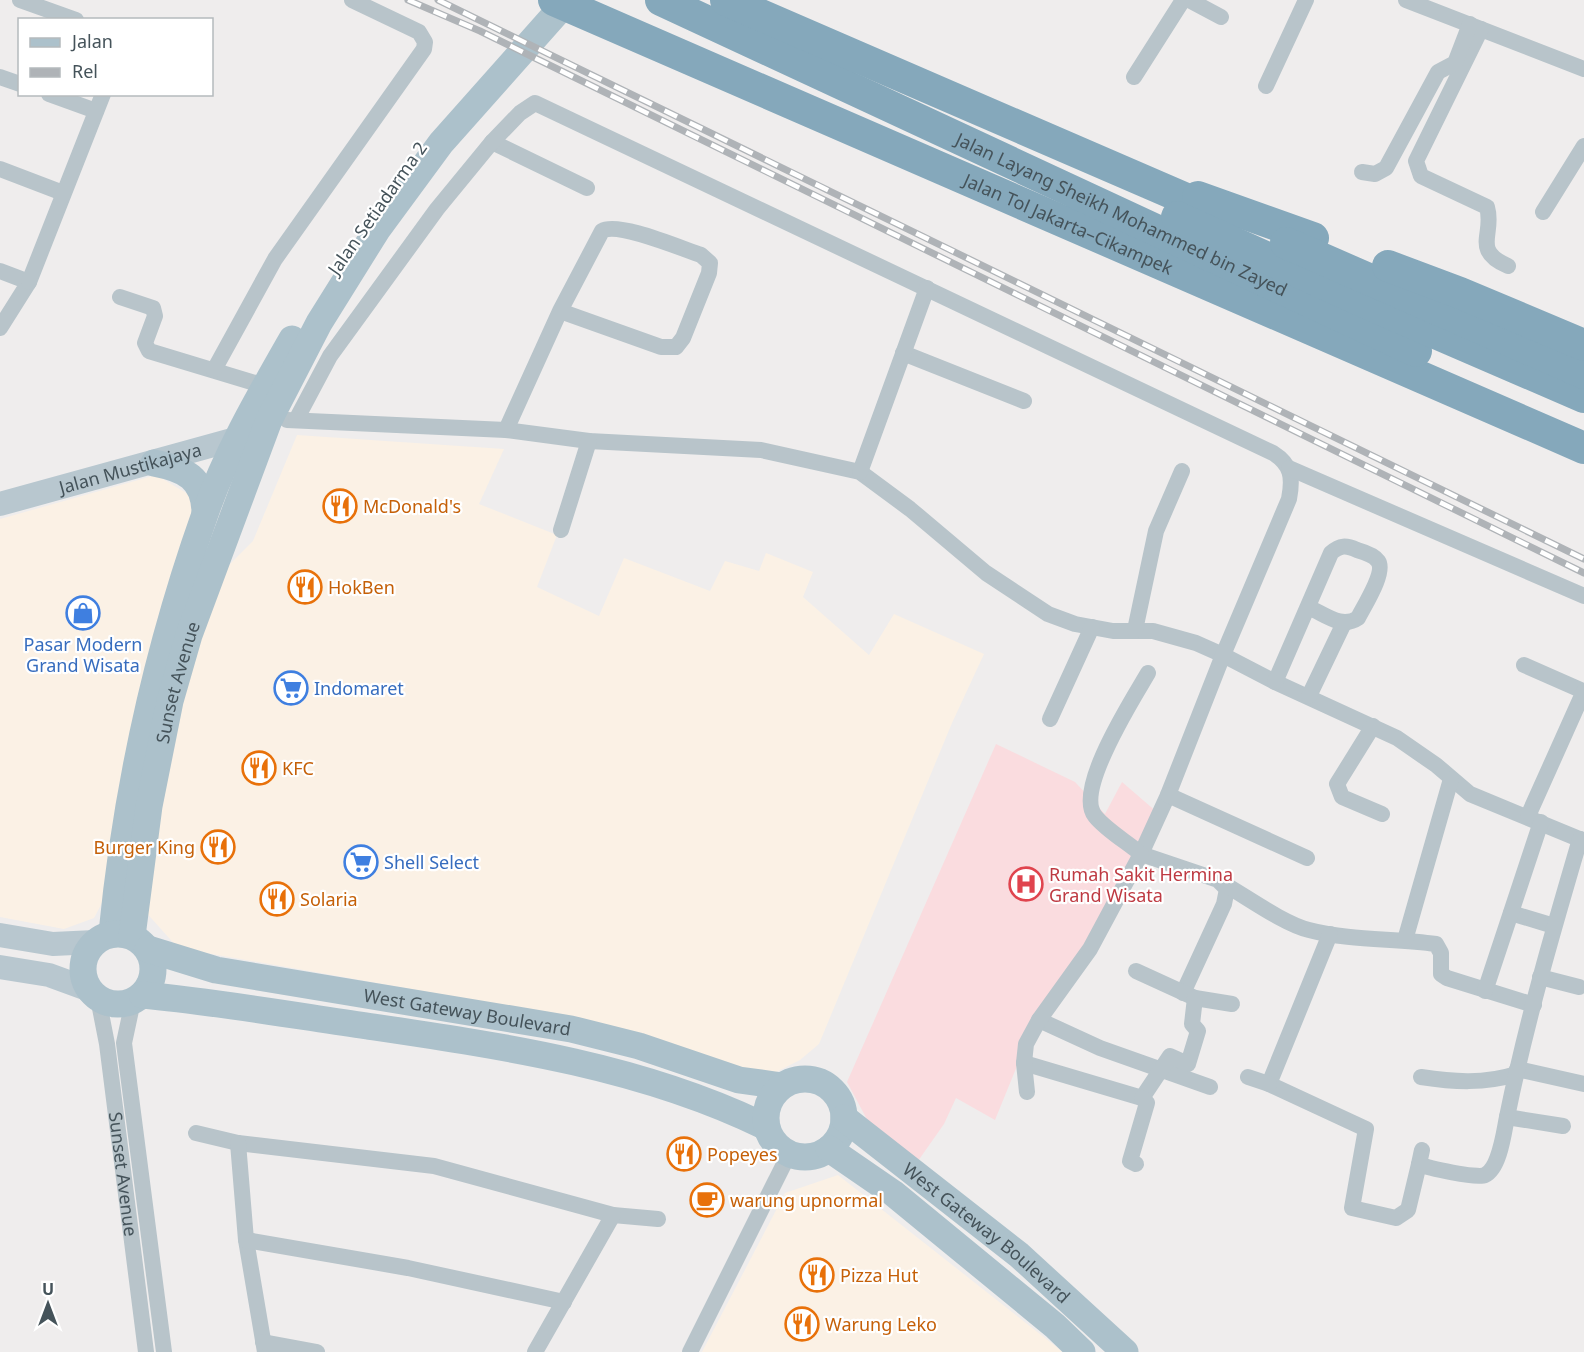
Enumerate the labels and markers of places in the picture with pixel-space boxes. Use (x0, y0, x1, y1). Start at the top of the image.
restaurant icon: McDonald's (322, 488, 358, 524)
place label: McDonald's (363, 494, 461, 518)
restaurant icon: HokBen (287, 569, 323, 605)
place label: HokBen (328, 575, 395, 599)
shop icon: Pasar Modern Grand Wisata (65, 595, 101, 631)
place label: Pasar Modern Grand Wisata (24, 632, 142, 677)
supermarket icon: Indomaret (273, 670, 309, 706)
place label: Indomaret (314, 676, 404, 700)
restaurant icon: KFC (241, 750, 277, 786)
place label: KFC (282, 756, 314, 780)
restaurant icon: Burger King (200, 829, 236, 865)
place label: Burger King (94, 835, 195, 859)
supermarket icon: Shell Select (343, 844, 379, 880)
place label: Shell Select (384, 850, 480, 874)
place label: Rumah Sakit Hermina Grand Wisata (1049, 862, 1233, 907)
hospital icon: Rumah Sakit Hermina Grand Wisata (1008, 866, 1044, 902)
restaurant icon: Solaria (259, 881, 295, 917)
place label: Solaria (300, 887, 358, 911)
restaurant icon: Popeyes (666, 1136, 702, 1172)
place label: Popeyes (707, 1142, 778, 1166)
cafe icon: warung upnormal (689, 1182, 725, 1218)
place label: warung upnormal (730, 1188, 883, 1212)
restaurant icon: Pizza Hut (799, 1257, 835, 1293)
place label: Pizza Hut (840, 1263, 919, 1287)
restaurant icon: Warung Leko (784, 1306, 820, 1342)
place label: Warung Leko (825, 1312, 937, 1336)

